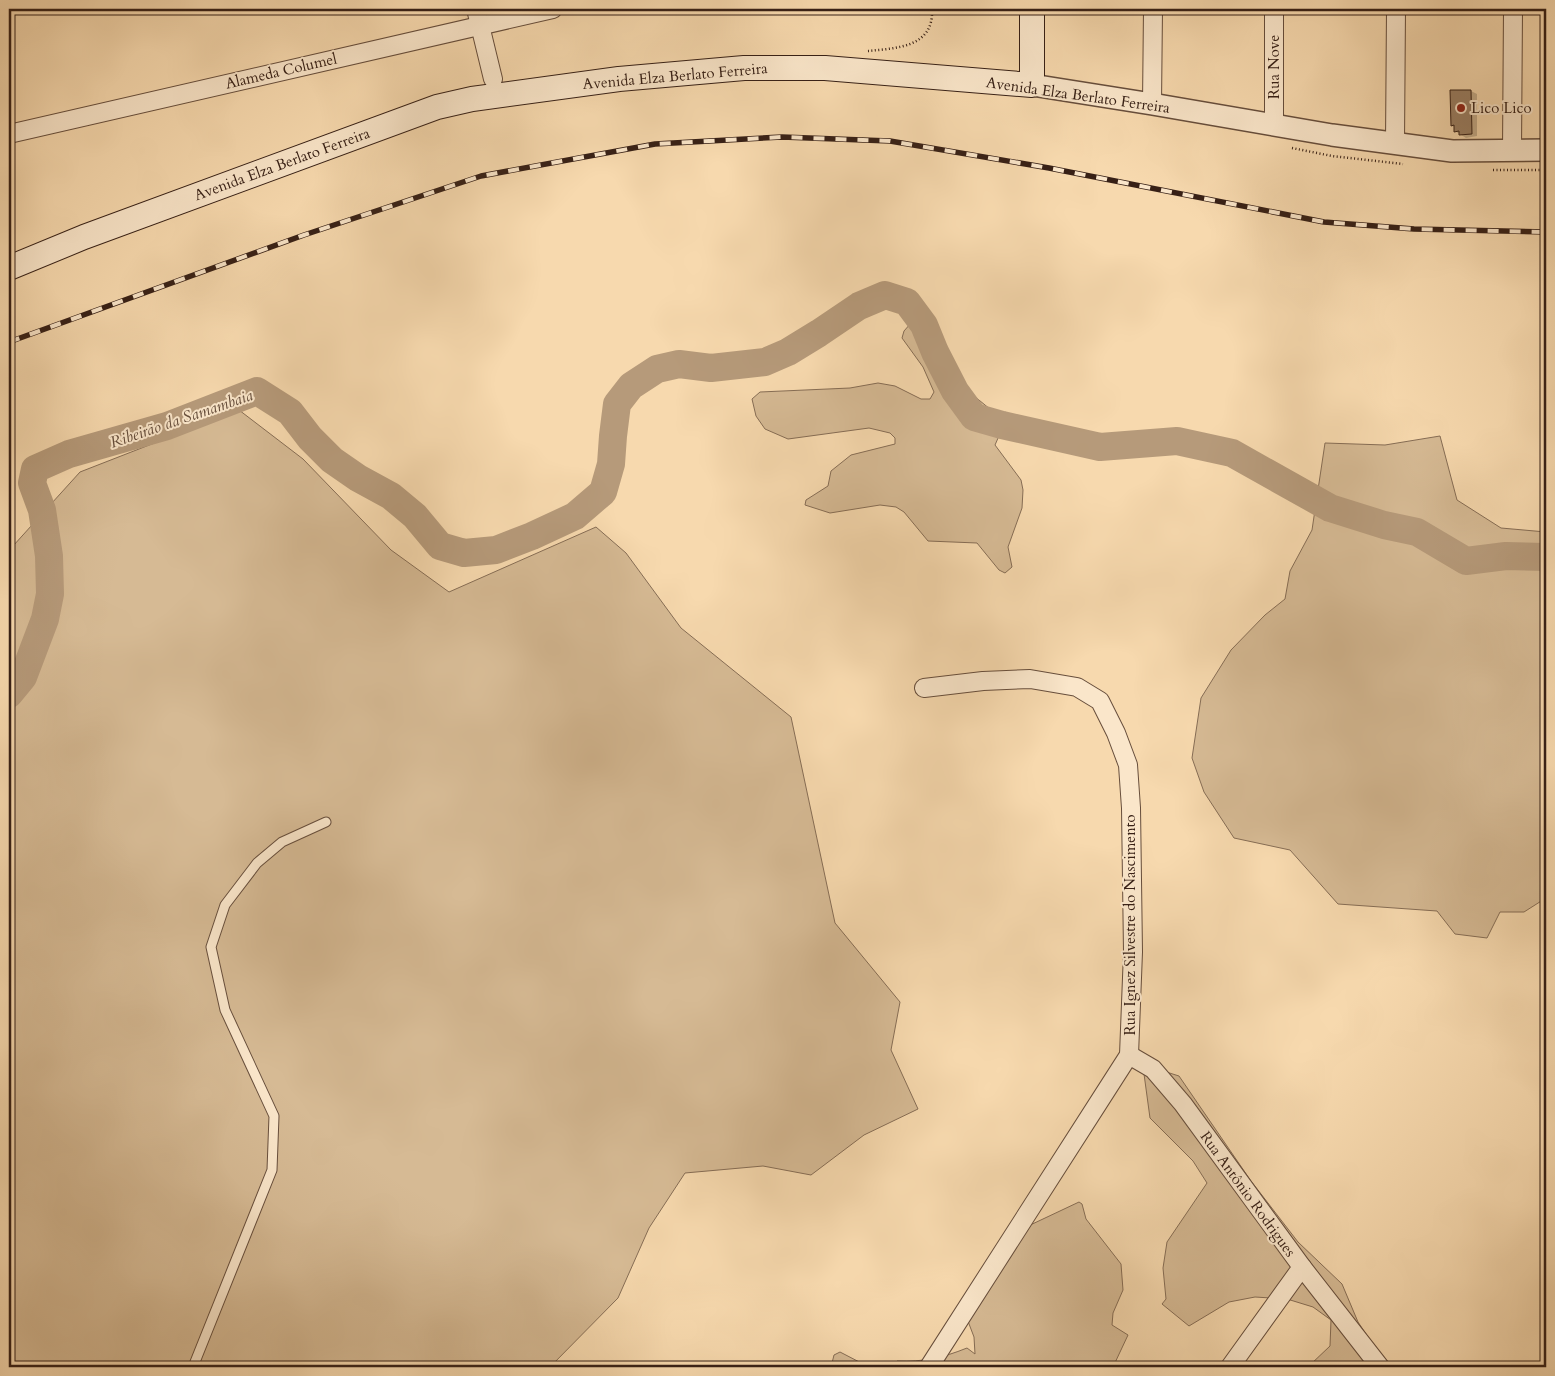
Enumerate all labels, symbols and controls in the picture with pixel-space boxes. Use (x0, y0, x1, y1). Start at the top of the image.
street label: Rua Nove (1264, 35, 1284, 99)
street label: Alameda Columel (223, 48, 339, 94)
street label: Avenida Elza Berlato Ferreira (582, 58, 769, 94)
street label: Avenida Elza Berlato Ferreira (985, 72, 1172, 118)
place label: Lico Lico (1471, 98, 1532, 118)
marker: Lico Lico (1455, 102, 1467, 114)
street label: Avenida Elza Berlato Ferreira (191, 123, 373, 205)
water label: Ribeirão da Samambaia (107, 384, 256, 454)
street label: Rua Ignez Silvestre do Nascimento (1120, 814, 1140, 1036)
street label: Rua Antônio Rodrigues (1196, 1127, 1300, 1261)

